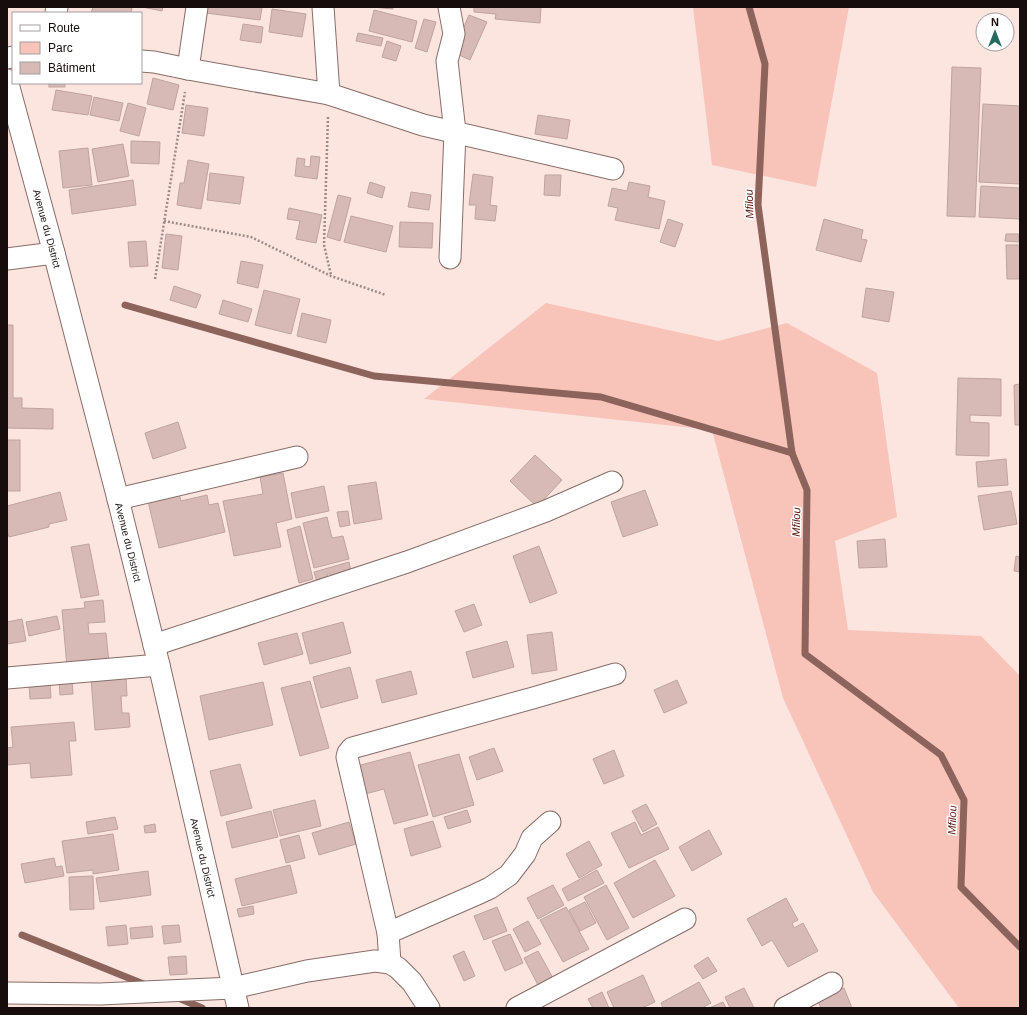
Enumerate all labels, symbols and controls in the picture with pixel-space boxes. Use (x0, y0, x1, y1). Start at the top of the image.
legend (12, 12, 142, 84)
north arrow (975, 12, 1015, 52)
text: N (991, 16, 999, 28)
text: Route (48, 21, 80, 35)
text: Parc (48, 41, 73, 55)
text: Bâtiment (48, 61, 96, 75)
street label: Avenue du District (31, 188, 63, 269)
water label: Mfilou (742, 189, 756, 219)
street label: Avenue du District (114, 502, 144, 583)
water label: Mfilou (790, 507, 802, 537)
water label: Mfilou (945, 805, 959, 835)
street label: Avenue du District (189, 817, 218, 898)

